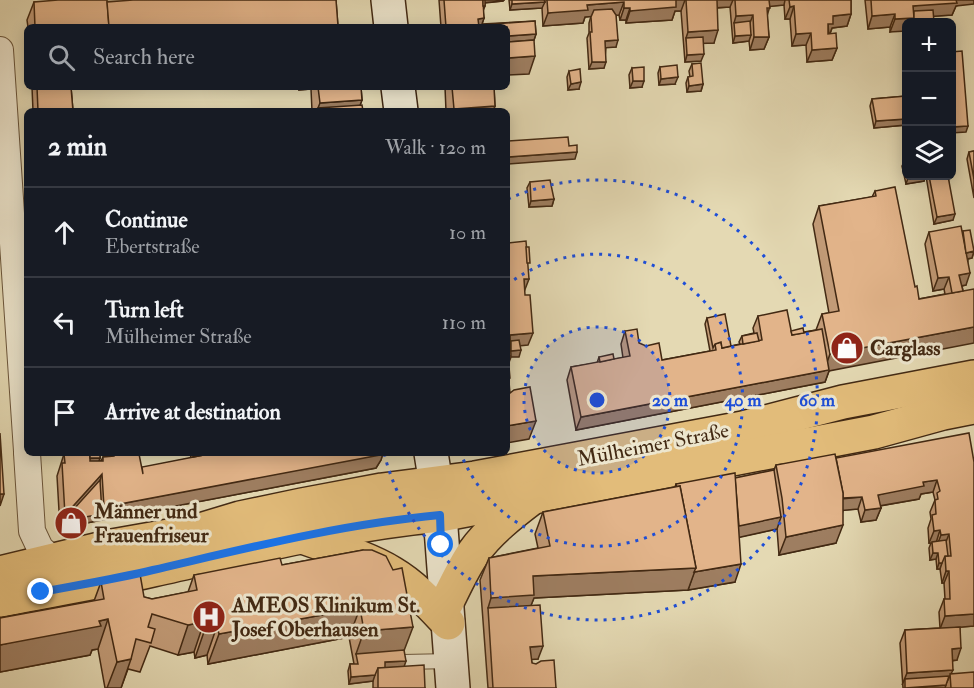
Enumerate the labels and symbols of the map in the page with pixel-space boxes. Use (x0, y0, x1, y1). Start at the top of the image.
shop icon: Carglass (829, 330, 865, 366)
place label: Carglass (870, 335, 940, 362)
text: 20 m (652, 389, 689, 412)
text: 40 m (724, 389, 762, 412)
text: 60 m (799, 389, 836, 412)
centre of rings (587, 390, 607, 410)
street label: Mülheimer Straße (575, 417, 731, 473)
place label: Männer und Frauenfriseur (93, 498, 210, 549)
shop icon: Männer und Frauenfriseur (53, 505, 89, 541)
route start (427, 531, 453, 557)
route end (27, 578, 53, 604)
place label: AMEOS Klinikum St. Josef Oberhausen (231, 592, 420, 643)
hospital icon: AMEOS Klinikum St. Josef Oberhausen (191, 599, 227, 635)

